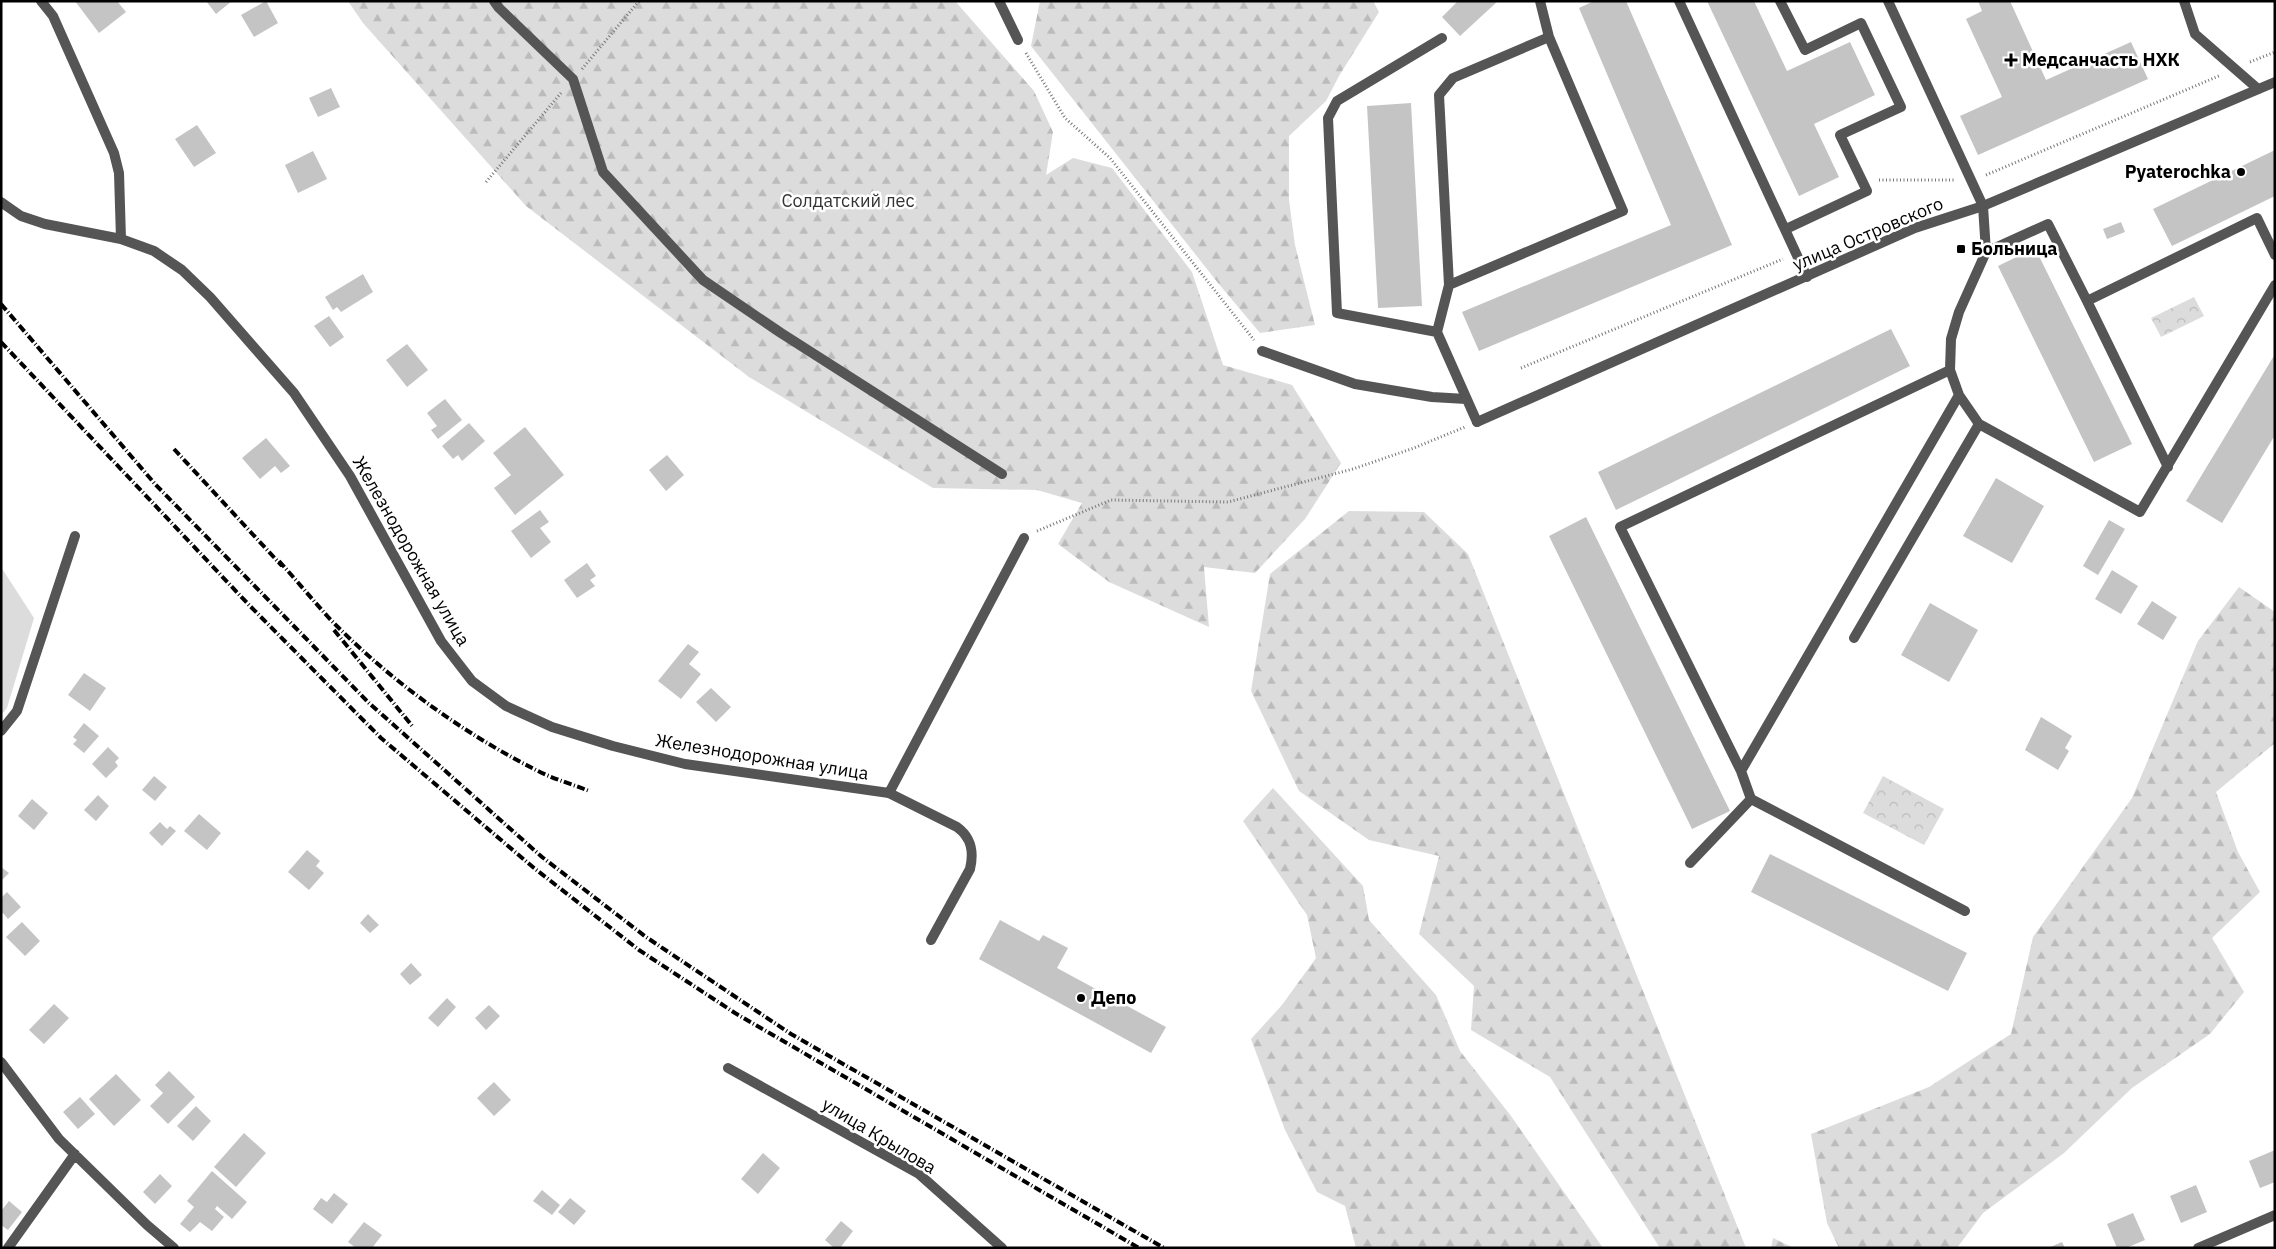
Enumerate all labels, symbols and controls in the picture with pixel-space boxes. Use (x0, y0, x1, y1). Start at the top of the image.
place label: Медсанчасть НХК (2022, 48, 2180, 71)
marker: Медсанчасть НХК (2004, 53, 2018, 67)
place label: Pyaterochka (2125, 160, 2231, 183)
marker: Pyaterochka (2235, 166, 2247, 178)
park label: Солдатский лес (781, 189, 915, 212)
street label: улица Островского (1789, 191, 1947, 276)
place label: Больница (1971, 237, 2058, 260)
marker: Больница (1955, 243, 1967, 255)
street label: Железнодорожная улица (348, 452, 475, 650)
street label: Железнодорожная улица (654, 728, 871, 785)
place label: Депо (1091, 986, 1137, 1009)
marker: Депо (1075, 992, 1087, 1004)
street label: улица Крылова (818, 1092, 941, 1179)

